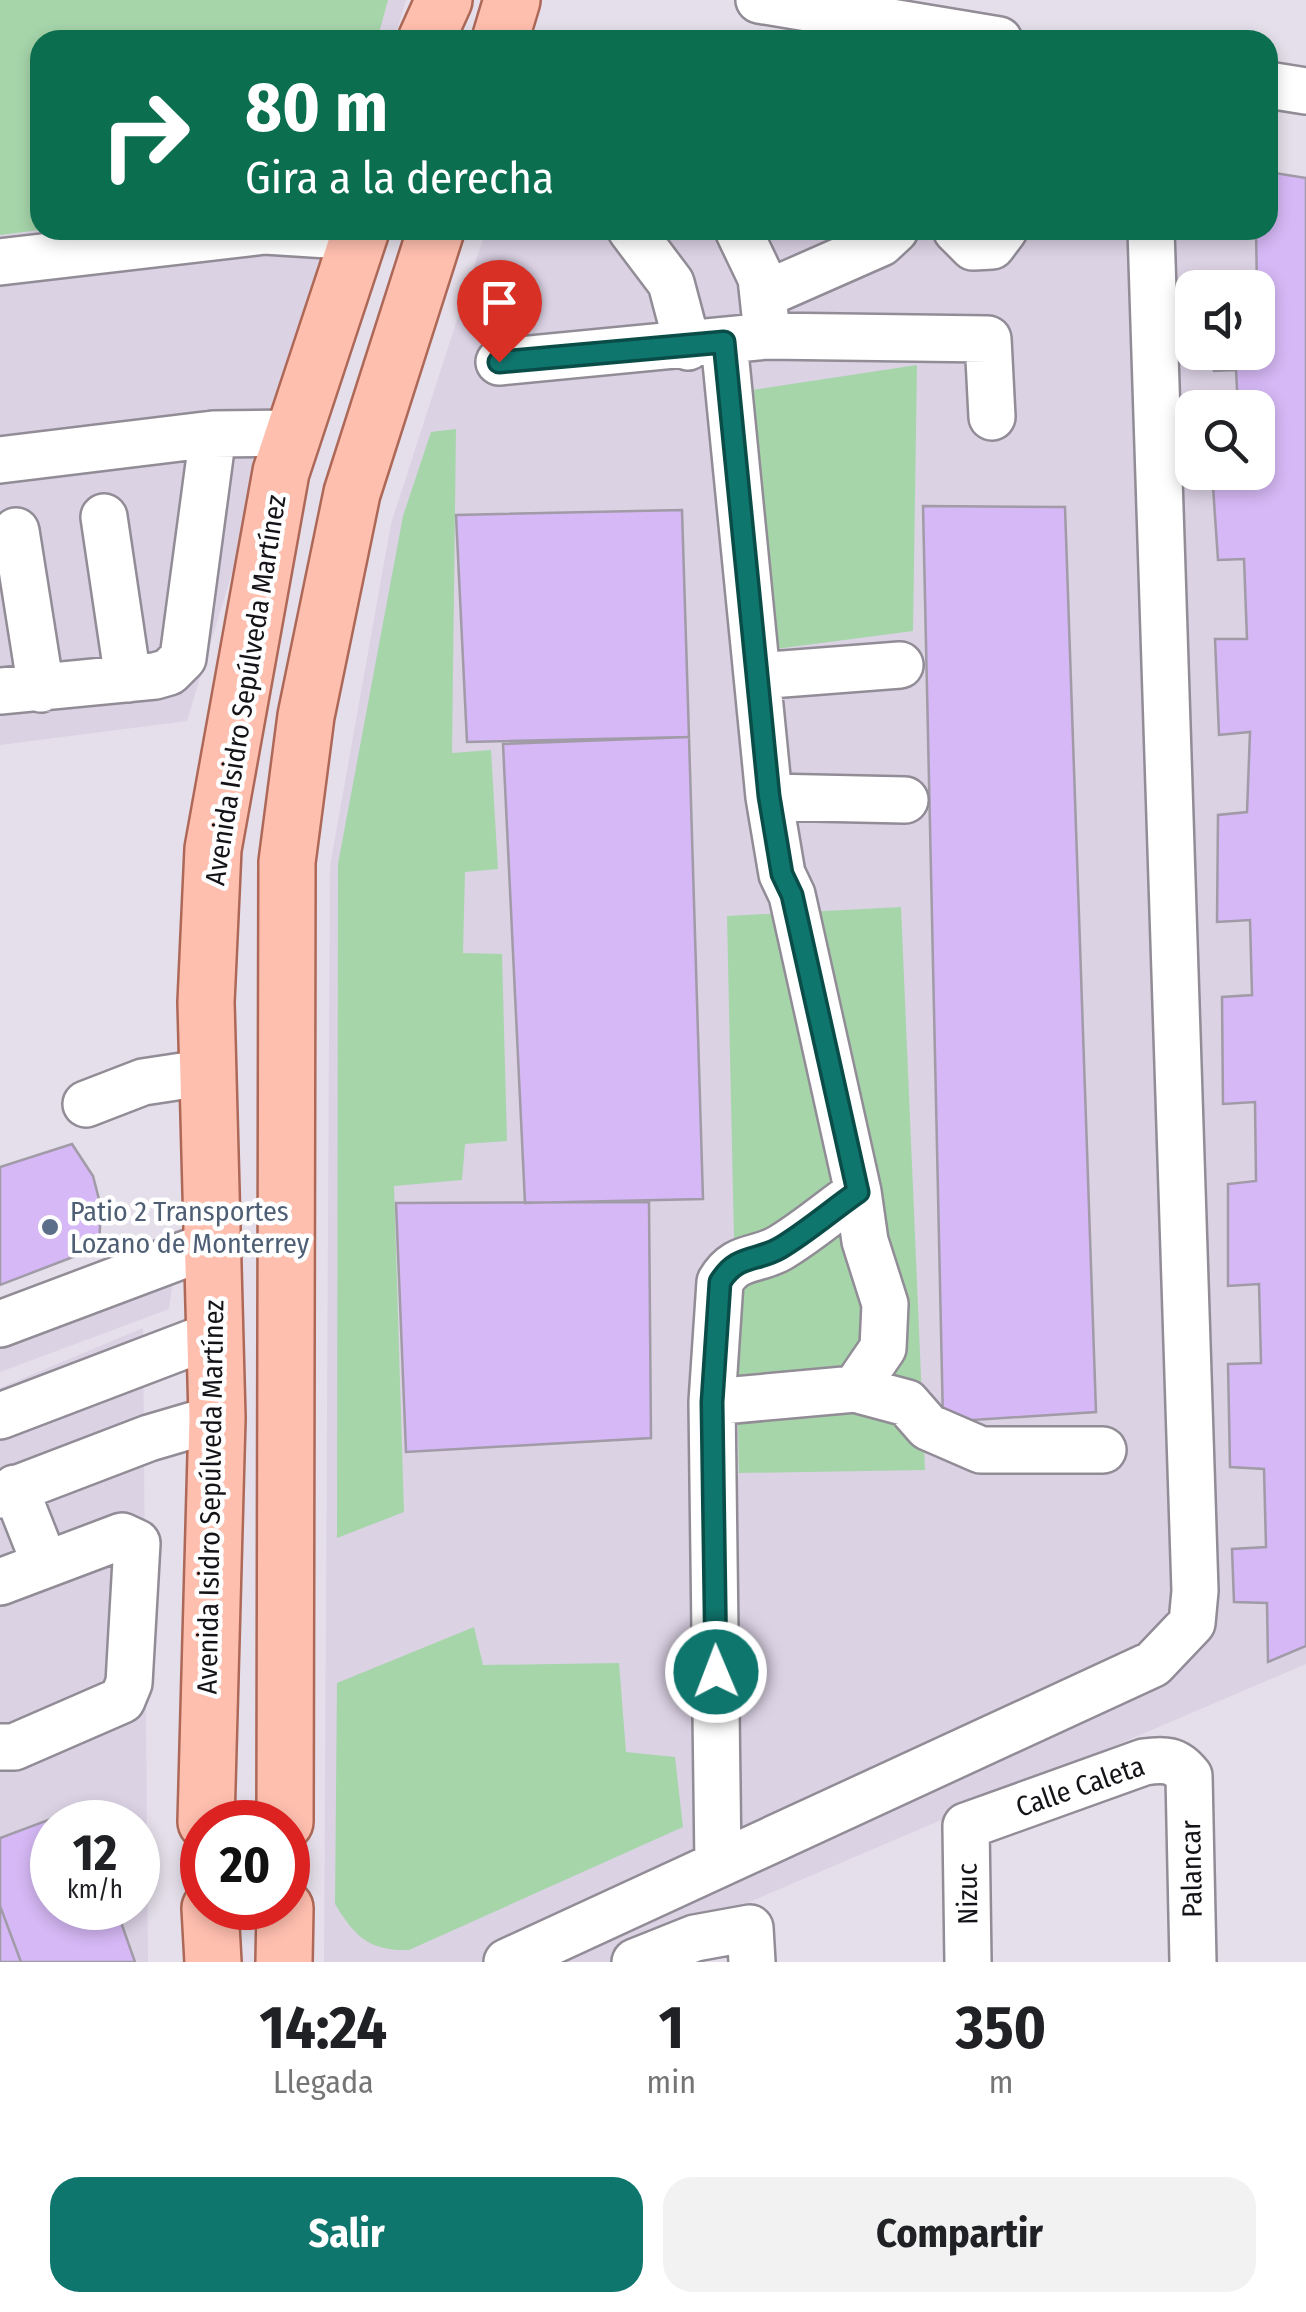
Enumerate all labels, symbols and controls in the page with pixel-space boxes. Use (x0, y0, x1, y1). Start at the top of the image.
text: 80 m (245, 66, 388, 150)
icon: right (80, 70, 210, 200)
text: Gira a la derecha (245, 151, 554, 205)
pin (457, 260, 542, 363)
map controls (1175, 270, 1275, 490)
button: sound (1175, 270, 1275, 370)
icon: arrive (472, 275, 527, 330)
button: search (1175, 390, 1275, 490)
street label: Avenida Isidro Sepúlveda Martínez (198, 493, 293, 888)
place label: Patio 2 Transportes Lozano de Monterrey (70, 1195, 310, 1260)
marker: Patio 2 Transportes Lozano de Monterrey (39, 1216, 61, 1238)
street label: Avenida Isidro Sepúlveda Martínez (191, 1299, 230, 1695)
position arrow (664, 1620, 768, 1724)
street label: Calle Caleta (1012, 1749, 1149, 1824)
speed limit sign: 20 (180, 1800, 310, 1930)
street label: Palancar (1174, 1820, 1209, 1918)
text: 12 (73, 1823, 117, 1883)
street label: Nizuc (950, 1863, 985, 1925)
text: km/h (67, 1875, 123, 1905)
text: 14:24 (260, 1992, 387, 2064)
text: 1 (659, 1992, 684, 2064)
text: 350 (956, 1992, 1046, 2064)
text: Llegada (273, 2063, 374, 2101)
text: min (647, 2063, 696, 2101)
text: m (989, 2063, 1013, 2101)
button: Salir (50, 2177, 643, 2292)
button: Compartir (663, 2177, 1256, 2292)

